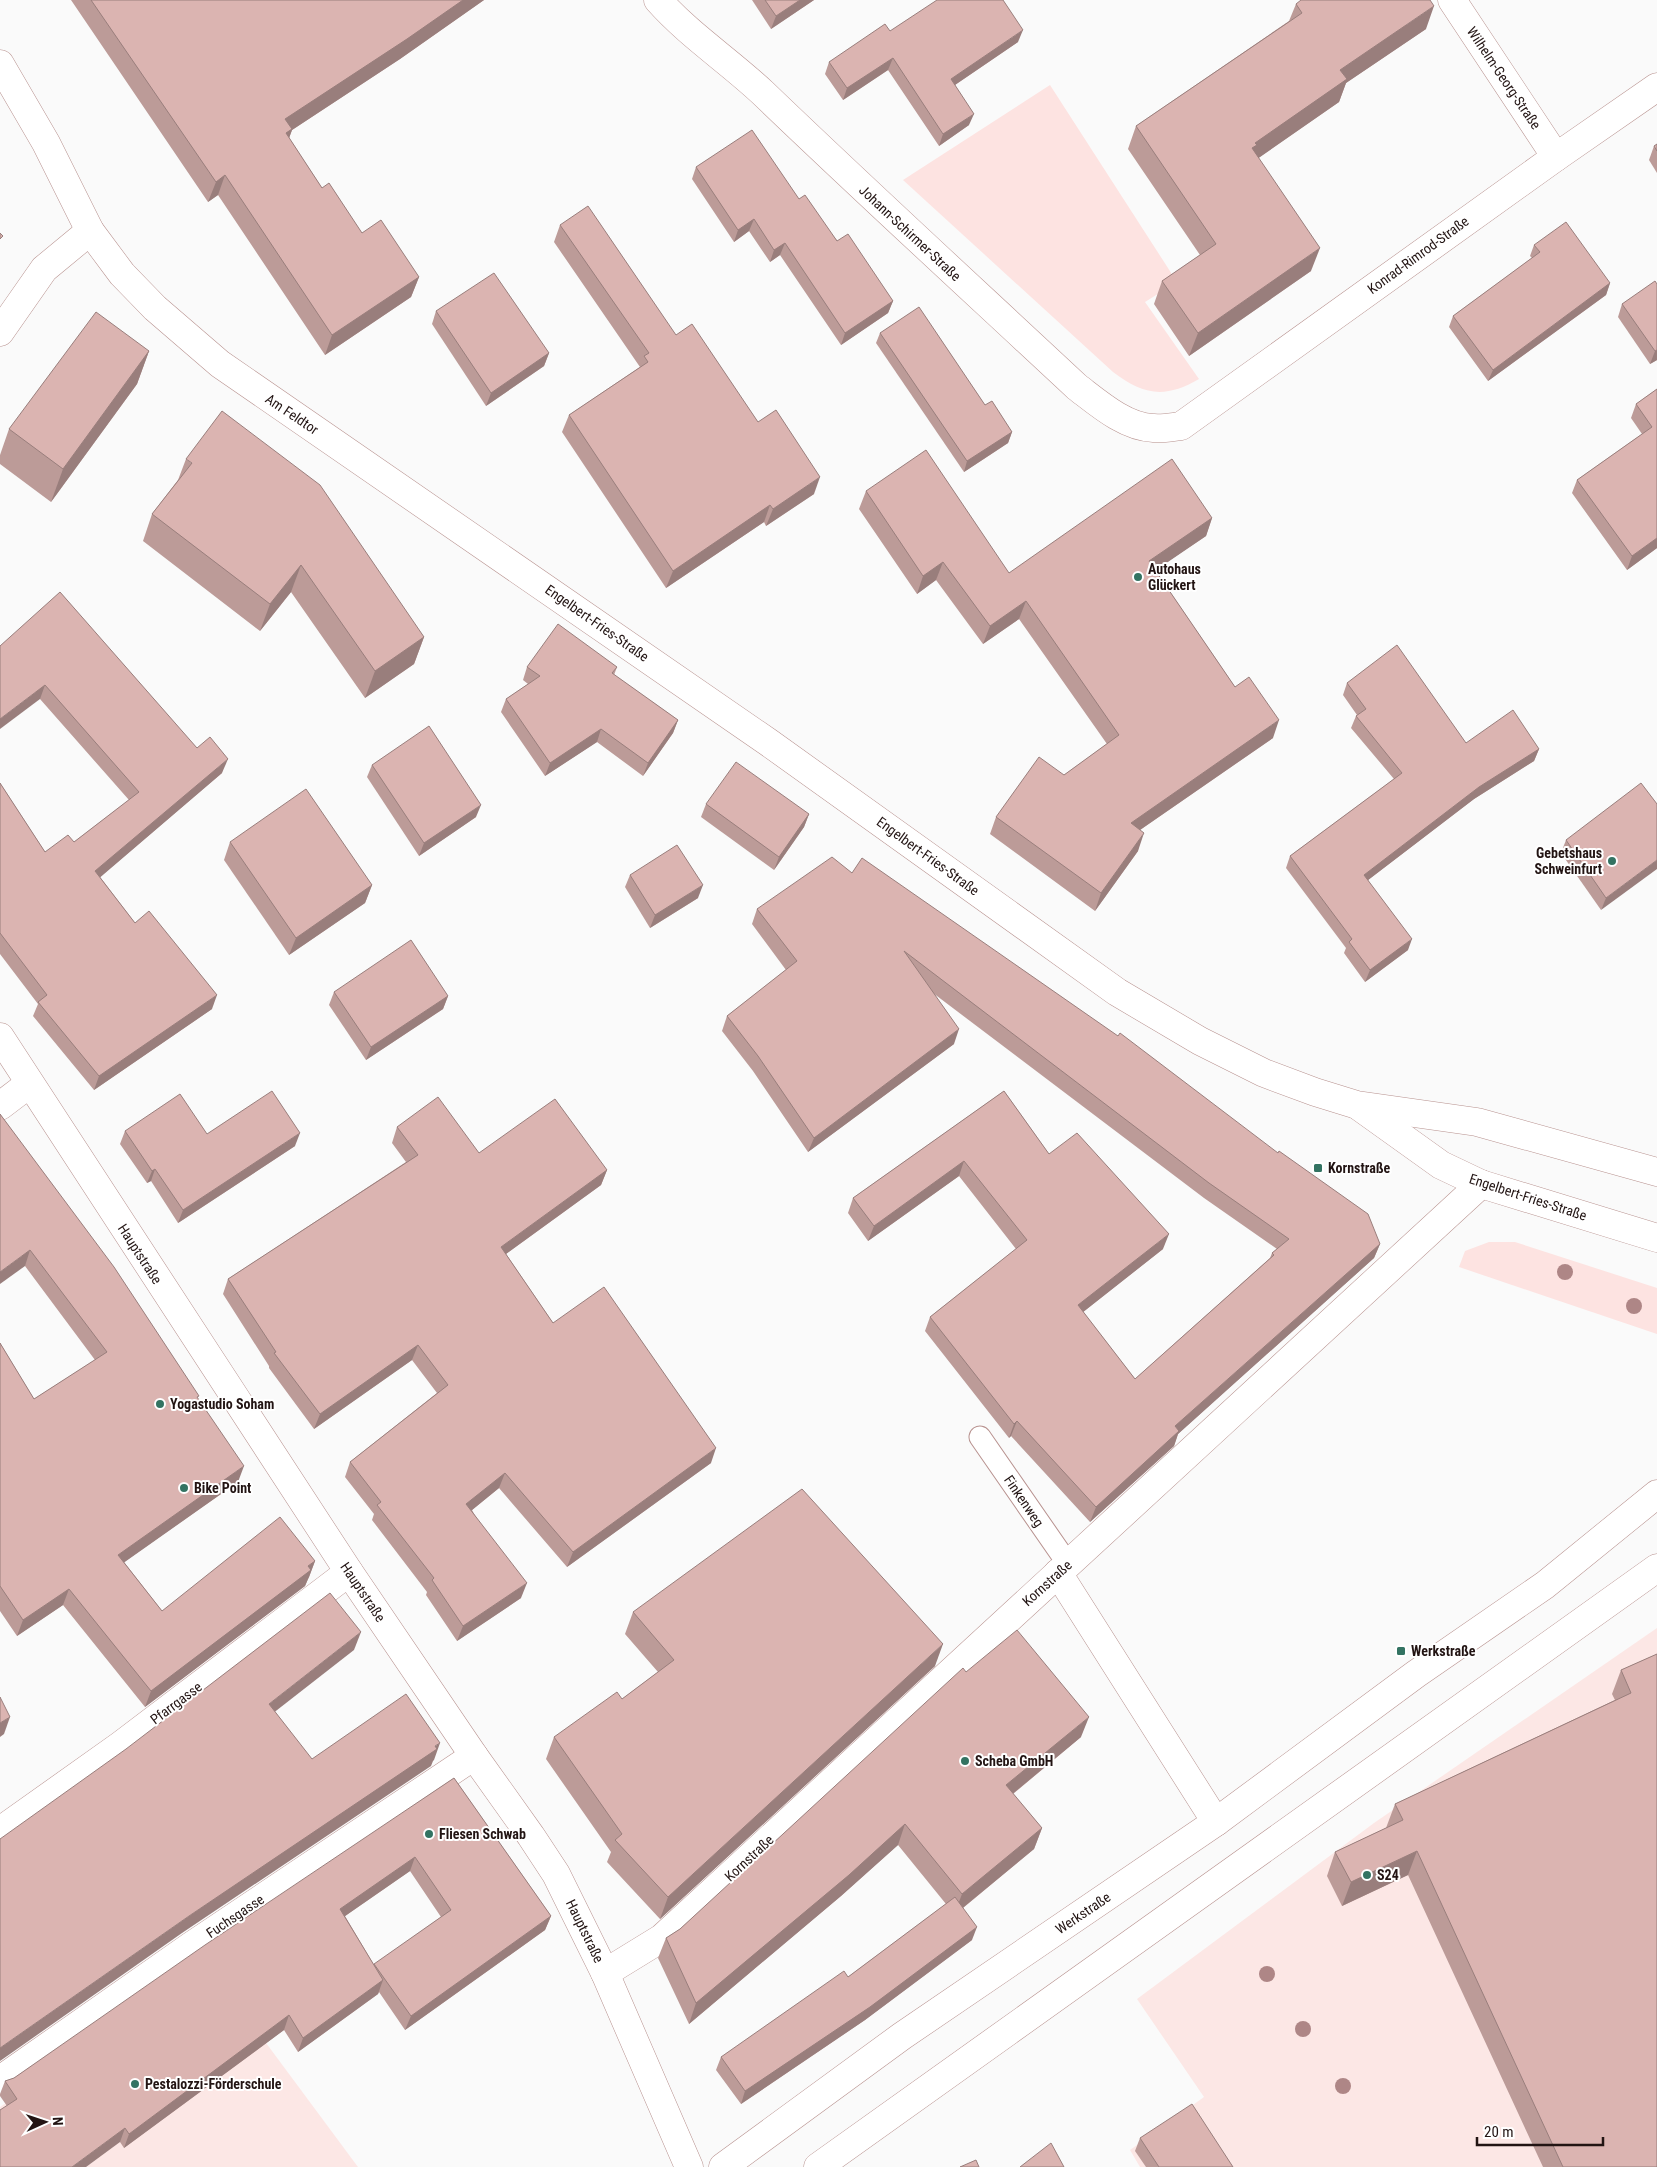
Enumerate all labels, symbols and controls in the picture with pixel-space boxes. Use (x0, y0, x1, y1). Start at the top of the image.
street label: Wilhelm-Georg-Straße (1464, 24, 1544, 133)
street label: Johann-Schirmer-Straße (856, 182, 964, 285)
street label: Konrad-Rimrod-Straße (1364, 213, 1472, 297)
street label: Am Feldtor (262, 390, 322, 438)
place label: Autohaus Glückert (1148, 561, 1201, 593)
marker: Autohaus Glückert (1132, 571, 1144, 583)
street label: Engelbert-Fries-Straße (542, 581, 652, 665)
street label: Engelbert-Fries-Straße (874, 814, 983, 899)
place label: Gebetshaus Schweinfurt (1534, 845, 1602, 877)
marker: Gebetshaus Schweinfurt (1606, 855, 1618, 867)
place label: Kornstraße (1328, 1160, 1391, 1176)
marker: Kornstraße (1312, 1162, 1324, 1174)
street label: Engelbert-Fries-Straße (1467, 1170, 1589, 1224)
street label: Hauptstraße (115, 1221, 166, 1287)
place label: Yogastudio Soham (170, 1396, 274, 1412)
marker: Yogastudio Soham (154, 1398, 166, 1410)
street label: Finkenweg (1001, 1472, 1047, 1530)
place label: Bike Point (194, 1480, 251, 1496)
marker: Bike Point (178, 1482, 190, 1494)
street label: Kornstraße (1019, 1556, 1075, 1609)
street label: Hauptstraße (337, 1559, 389, 1625)
place label: Werkstraße (1411, 1643, 1476, 1659)
marker: Werkstraße (1395, 1645, 1407, 1657)
street label: Pfarrgasse (147, 1678, 205, 1728)
place label: Scheba GmbH (975, 1753, 1053, 1769)
marker: Scheba GmbH (959, 1755, 971, 1767)
place label: Fliesen Schwab (439, 1826, 526, 1842)
marker: Fliesen Schwab (423, 1828, 435, 1840)
street label: Kornstraße (721, 1831, 777, 1885)
place label: S24 (1377, 1867, 1399, 1883)
marker: S24 (1361, 1869, 1373, 1881)
street label: Werkstraße (1053, 1889, 1114, 1937)
street label: Fuchsgasse (203, 1891, 267, 1941)
street label: Hauptstraße (563, 1897, 607, 1966)
place label: Pestalozzi-Förderschule (145, 2076, 282, 2092)
marker: Pestalozzi-Förderschule (129, 2078, 141, 2090)
north arrow (20, 2097, 70, 2147)
scale bar (1477, 2114, 1603, 2146)
text: N (50, 2117, 66, 2126)
text: 20 m (1484, 2123, 1514, 2141)

